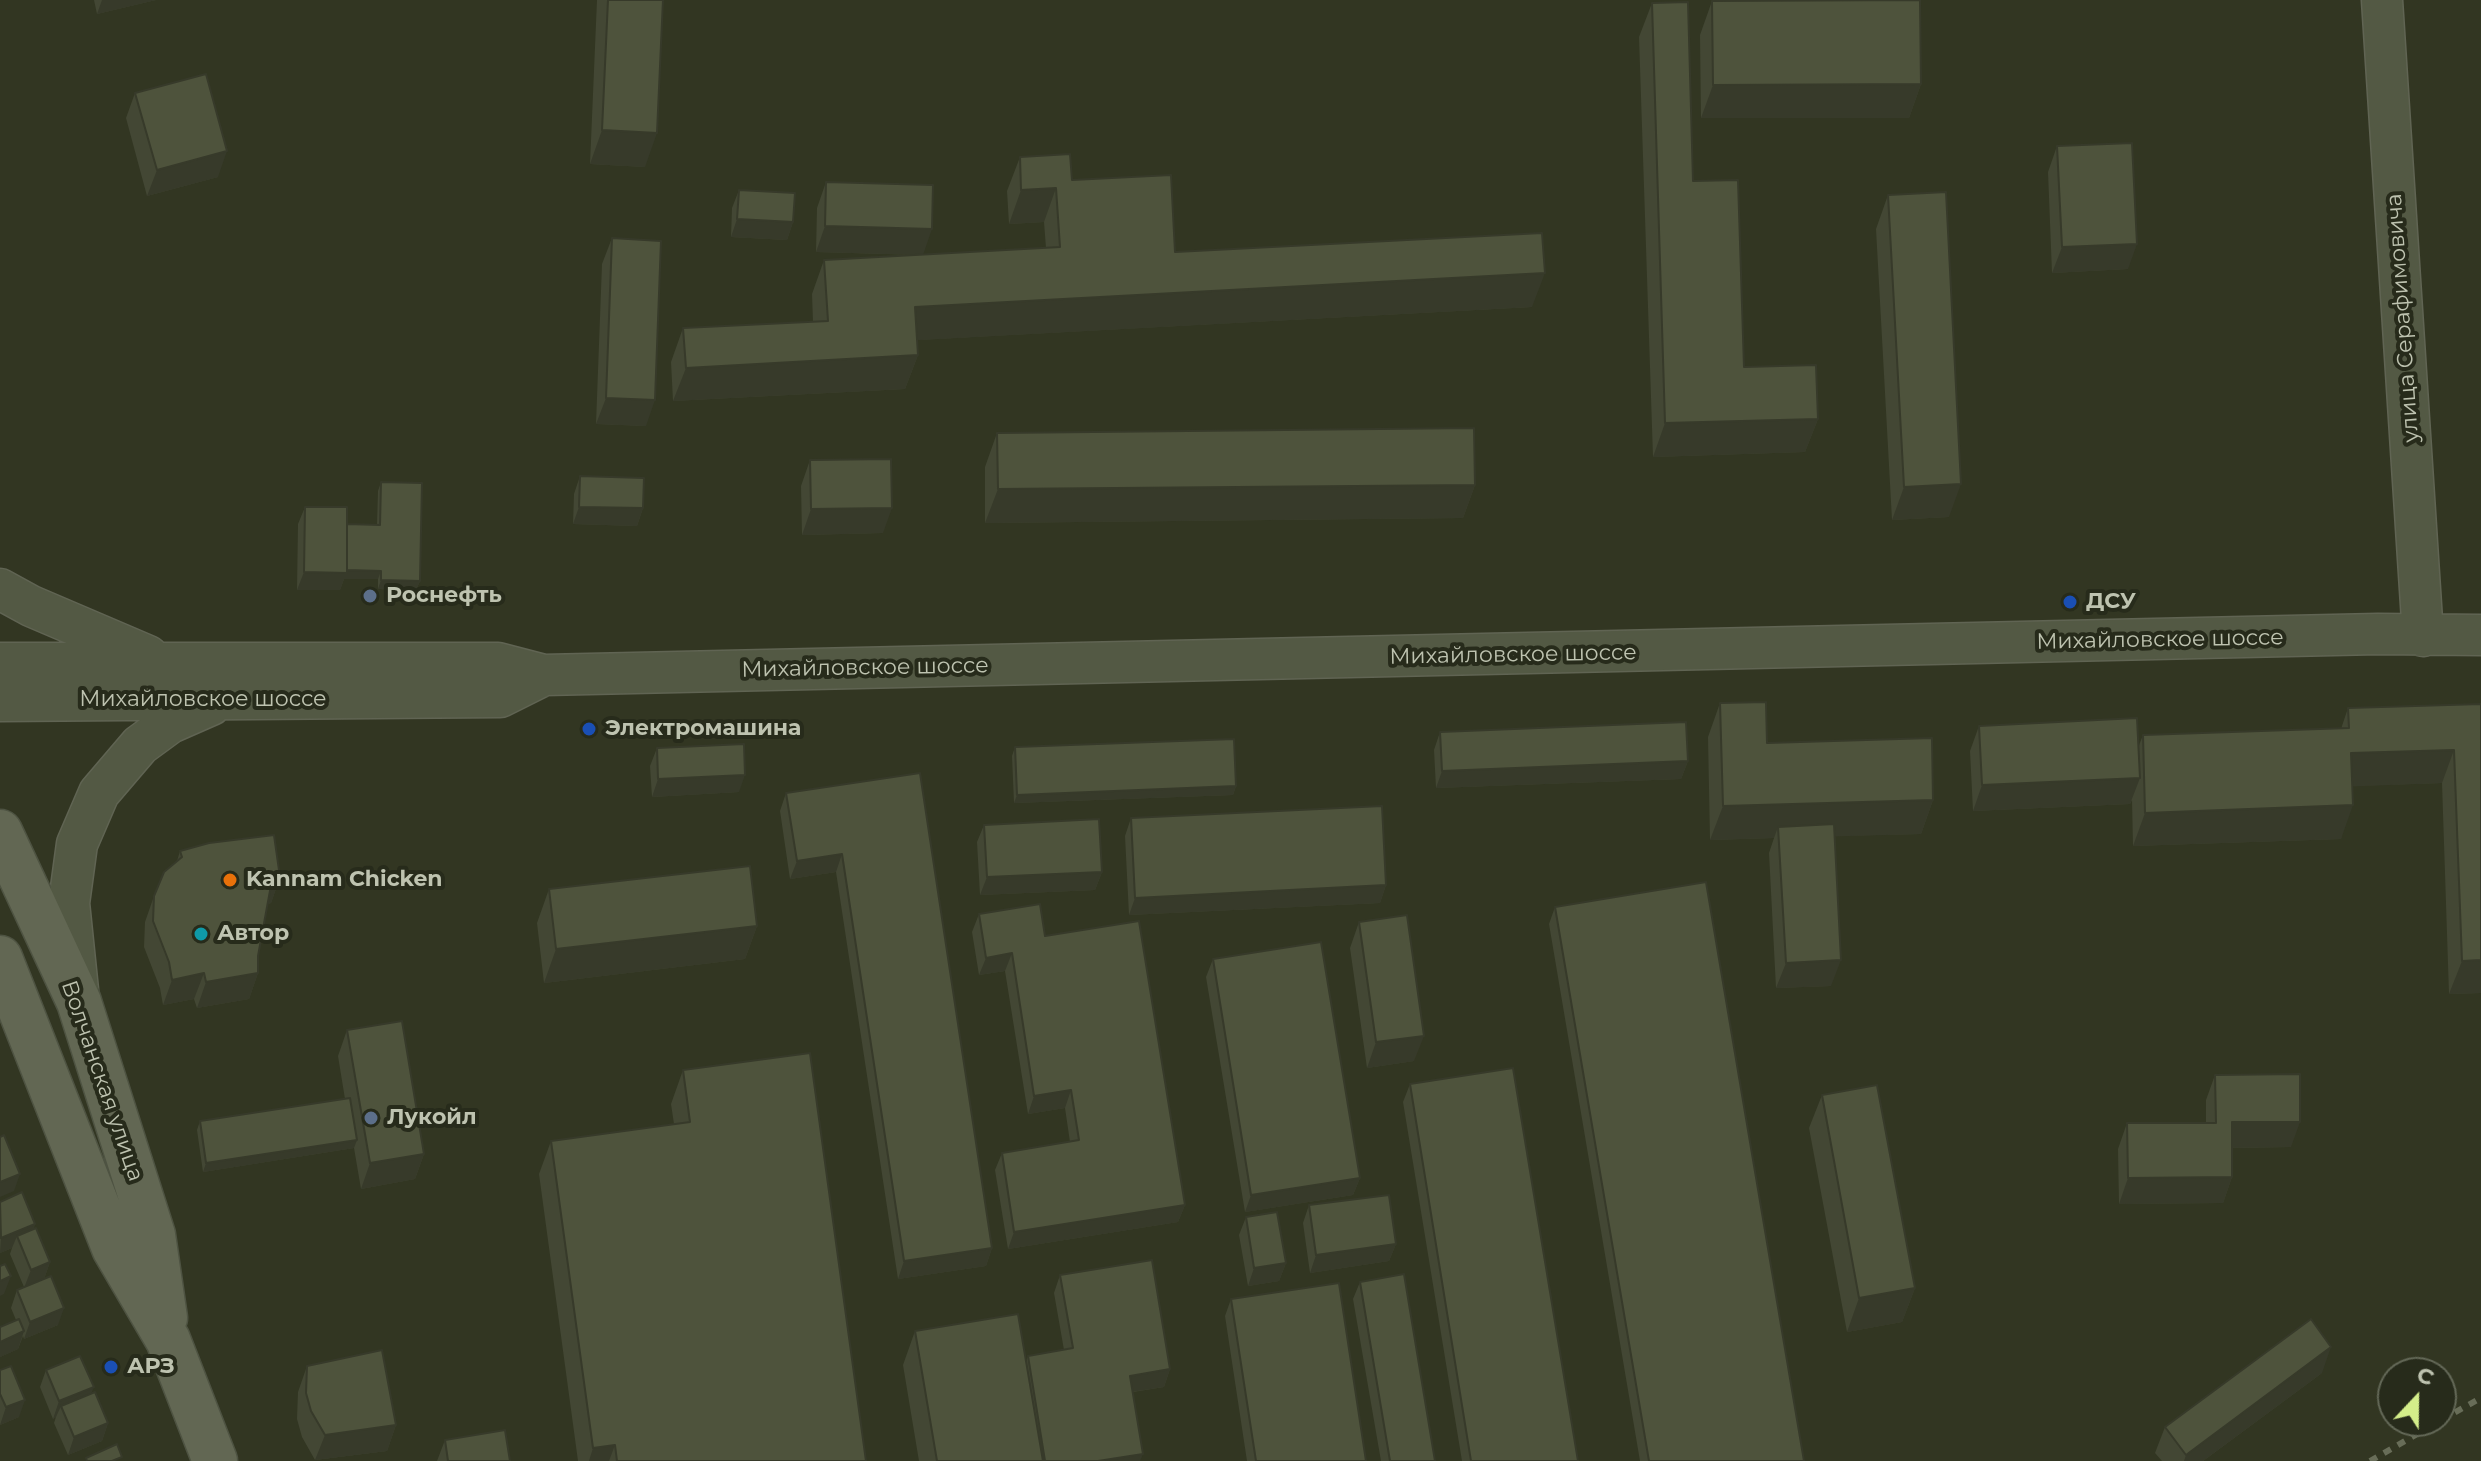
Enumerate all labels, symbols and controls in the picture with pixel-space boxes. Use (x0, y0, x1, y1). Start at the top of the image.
street label: улица Серафимовича (2381, 193, 2425, 443)
place label: Роснефть (386, 583, 502, 609)
marker: Роснефть (361, 587, 379, 605)
place label: ДСУ (2086, 589, 2136, 615)
marker: ДСУ (2061, 593, 2079, 611)
street label: Михайловское шоссе (2036, 625, 2284, 655)
street label: Михайловское шоссе (1389, 640, 1637, 670)
street label: Михайловское шоссе (741, 653, 989, 683)
street label: Михайловское шоссе (79, 687, 327, 713)
place label: Электромашина (605, 716, 801, 742)
marker: Электромашина (580, 720, 598, 738)
place label: Kannam Chicken (246, 867, 443, 893)
marker: Kannam Chicken (221, 871, 239, 889)
place label: Автор (217, 921, 289, 947)
marker: Автор (192, 925, 210, 943)
street label: Волчанская улица (55, 977, 149, 1185)
place label: Лукойл (387, 1105, 477, 1131)
marker: Лукойл (362, 1109, 380, 1127)
place label: АРЗ (127, 1354, 174, 1380)
north arrow (2377, 1357, 2457, 1437)
marker: АРЗ (102, 1358, 120, 1376)
text: С (2413, 1361, 2438, 1392)

